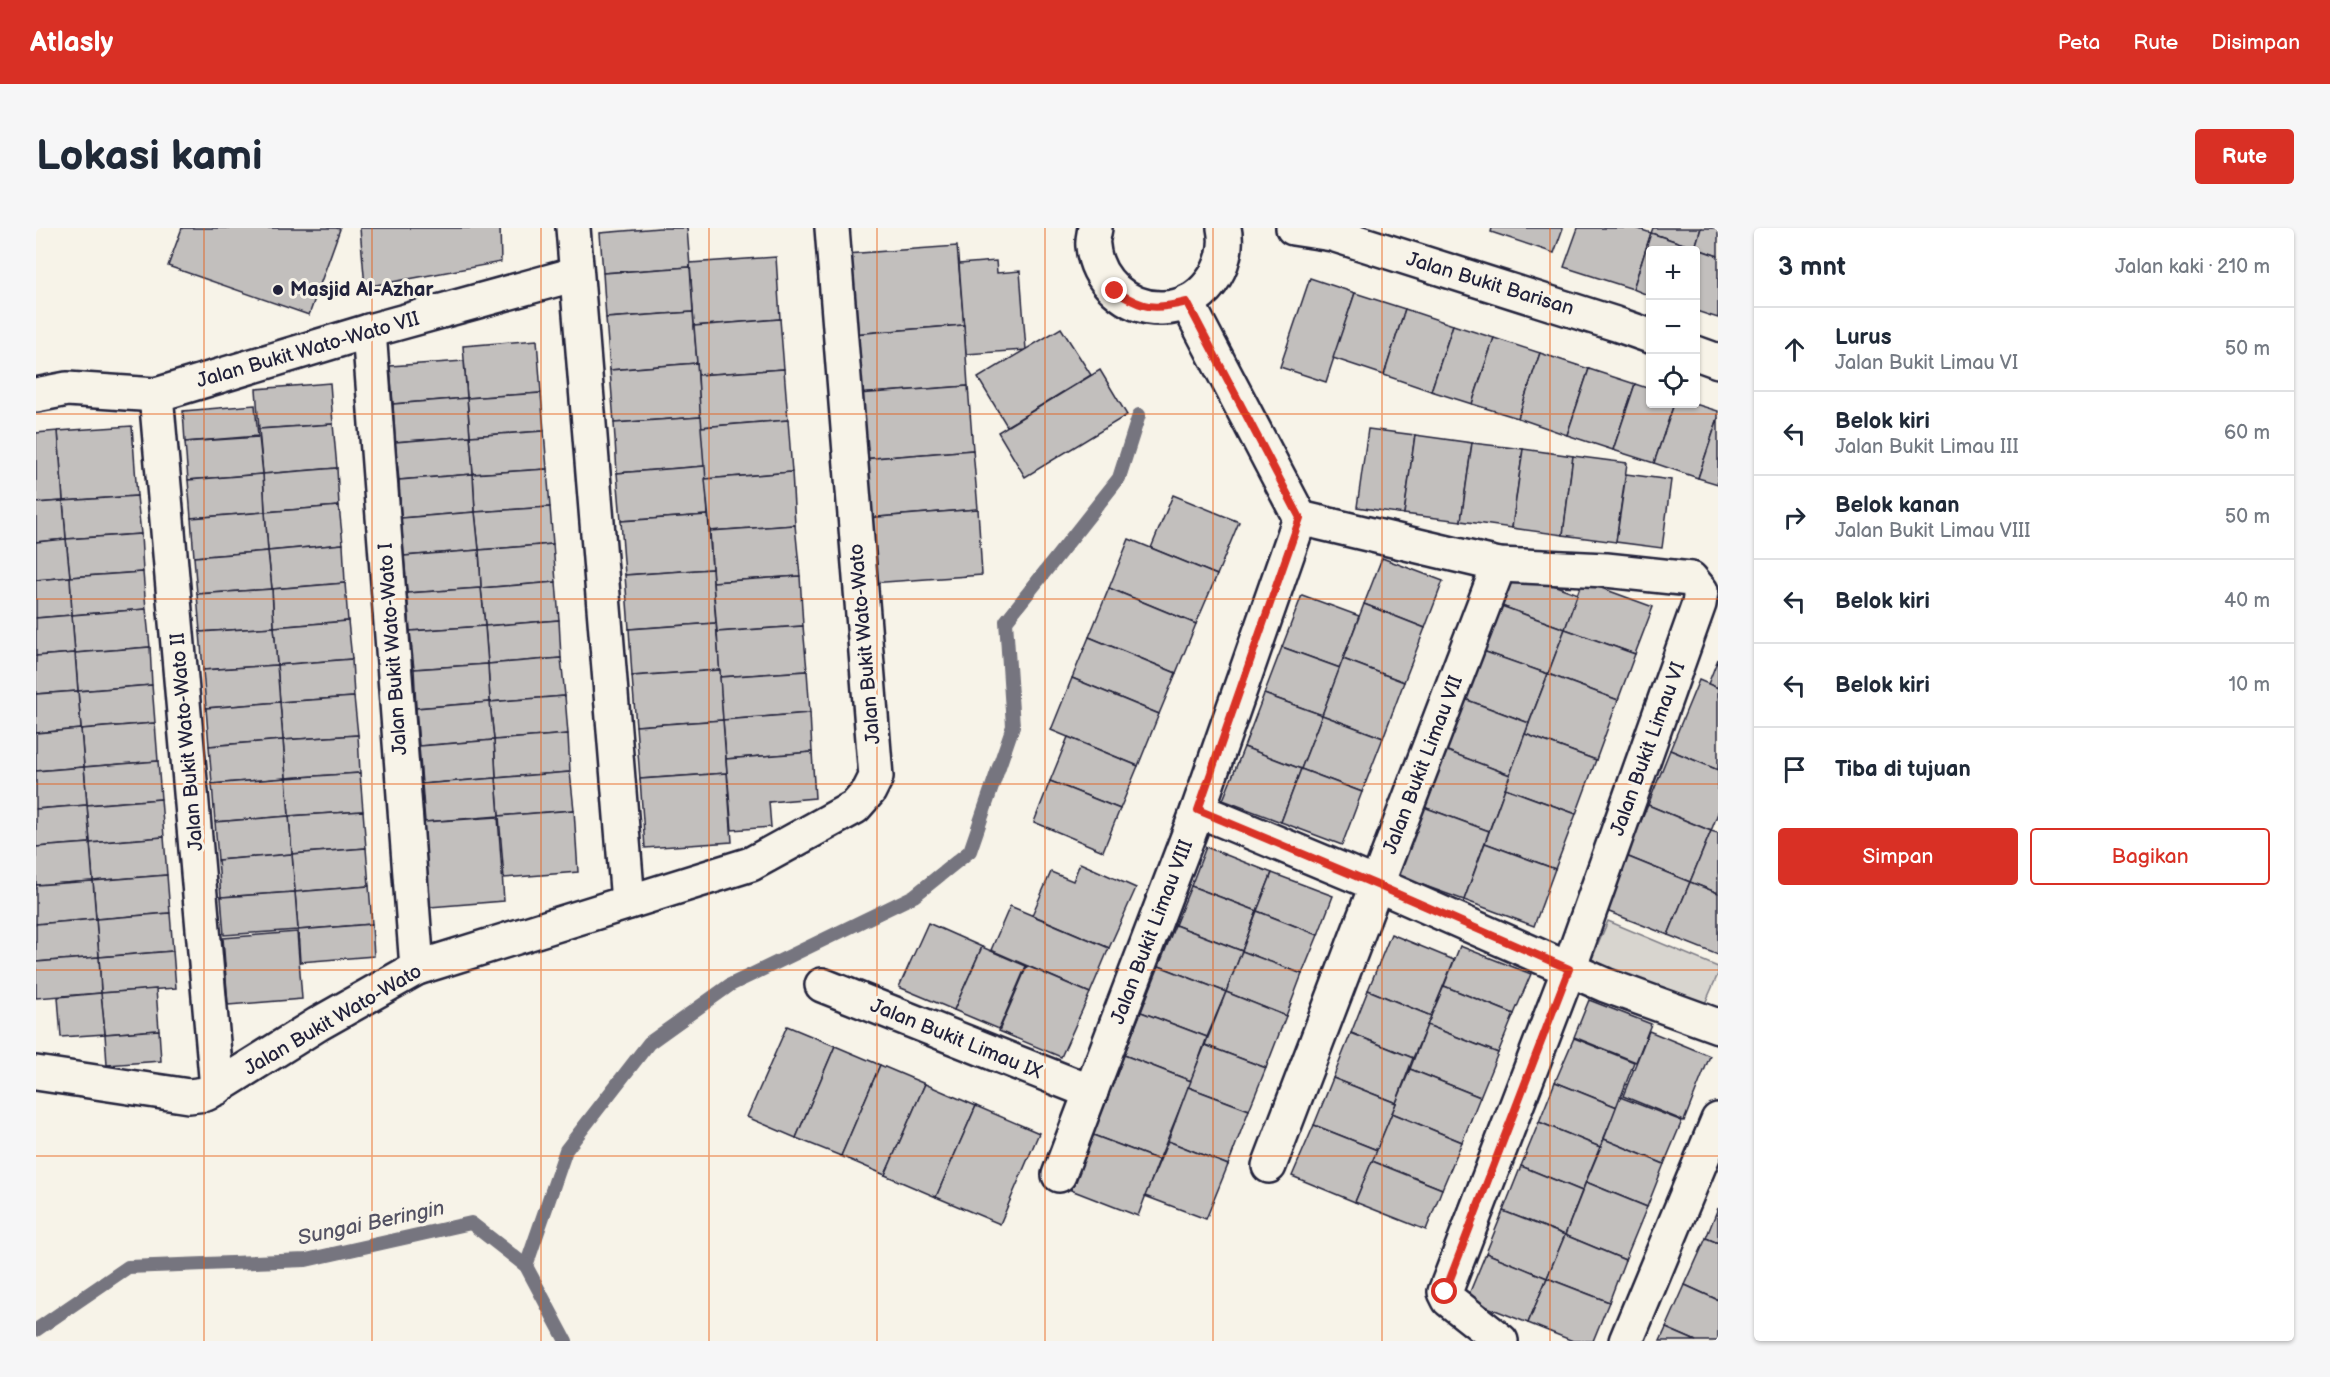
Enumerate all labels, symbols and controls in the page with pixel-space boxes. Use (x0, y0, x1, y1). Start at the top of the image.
text: Atlasly (30, 26, 113, 59)
text: Peta (2058, 30, 2100, 55)
text: Rute (2133, 30, 2178, 55)
text: Disimpan (2211, 30, 2300, 55)
button: Rute (2195, 129, 2294, 184)
text: Lokasi kami (36, 131, 262, 182)
map controls (1646, 246, 1700, 408)
button: + (1646, 246, 1700, 300)
street label: Jalan Bukit Barisan (1403, 247, 1577, 321)
text: 3 mnt (1778, 252, 1846, 283)
text: Jalan kaki · 210 m (2115, 255, 2270, 279)
route end (1101, 277, 1127, 303)
place label: Masjid Al-Azhar (290, 278, 434, 302)
marker: Masjid Al-Azhar (271, 283, 285, 297)
button: − (1646, 300, 1700, 354)
street label: Jalan Bukit Wato-Wato VII (194, 307, 422, 393)
text: Lurus (1835, 324, 1891, 351)
icon: ahead (1778, 333, 1811, 366)
text: 50 m (2225, 337, 2270, 361)
text: Jalan Bukit Limau VI (1835, 351, 2018, 375)
button: locate (1646, 354, 1700, 408)
text: Belok kiri (1835, 408, 1930, 435)
icon: left (1778, 417, 1811, 450)
text: 60 m (2224, 421, 2270, 445)
text: Jalan Bukit Limau III (1835, 435, 2019, 459)
text: Belok kanan (1835, 492, 1960, 519)
icon: right (1778, 501, 1811, 534)
text: 50 m (2225, 505, 2270, 529)
text: Jalan Bukit Limau VIII (1835, 519, 2030, 543)
street label: Jalan Bukit Wato-Wato I (374, 542, 412, 756)
street label: Jalan Bukit Wato-Wato (844, 543, 886, 745)
icon: left (1778, 585, 1811, 618)
text: Belok kiri (1835, 588, 1930, 615)
text: 40 m (2224, 589, 2270, 613)
street label: Jalan Bukit Wato-Wato II (166, 632, 208, 852)
street label: Jalan Bukit Limau VI (1605, 659, 1691, 839)
icon: left (1778, 669, 1811, 702)
street label: Jalan Bukit Limau VII (1378, 672, 1468, 858)
text: Belok kiri (1835, 672, 1930, 699)
text: 10 m (2229, 673, 2270, 697)
icon: arrive (1778, 753, 1811, 786)
text: Tiba di tujuan (1835, 756, 1971, 783)
button: Simpan (1778, 828, 2018, 885)
button: Bagikan (2030, 828, 2270, 885)
street label: Jalan Bukit Limau VIII (1106, 836, 1198, 1028)
street label: Jalan Bukit Wato-Wato (240, 959, 426, 1081)
street label: Jalan Bukit Limau IX (867, 994, 1046, 1085)
water label: Sungai Beringin (295, 1195, 447, 1251)
route start (1431, 1278, 1457, 1304)

